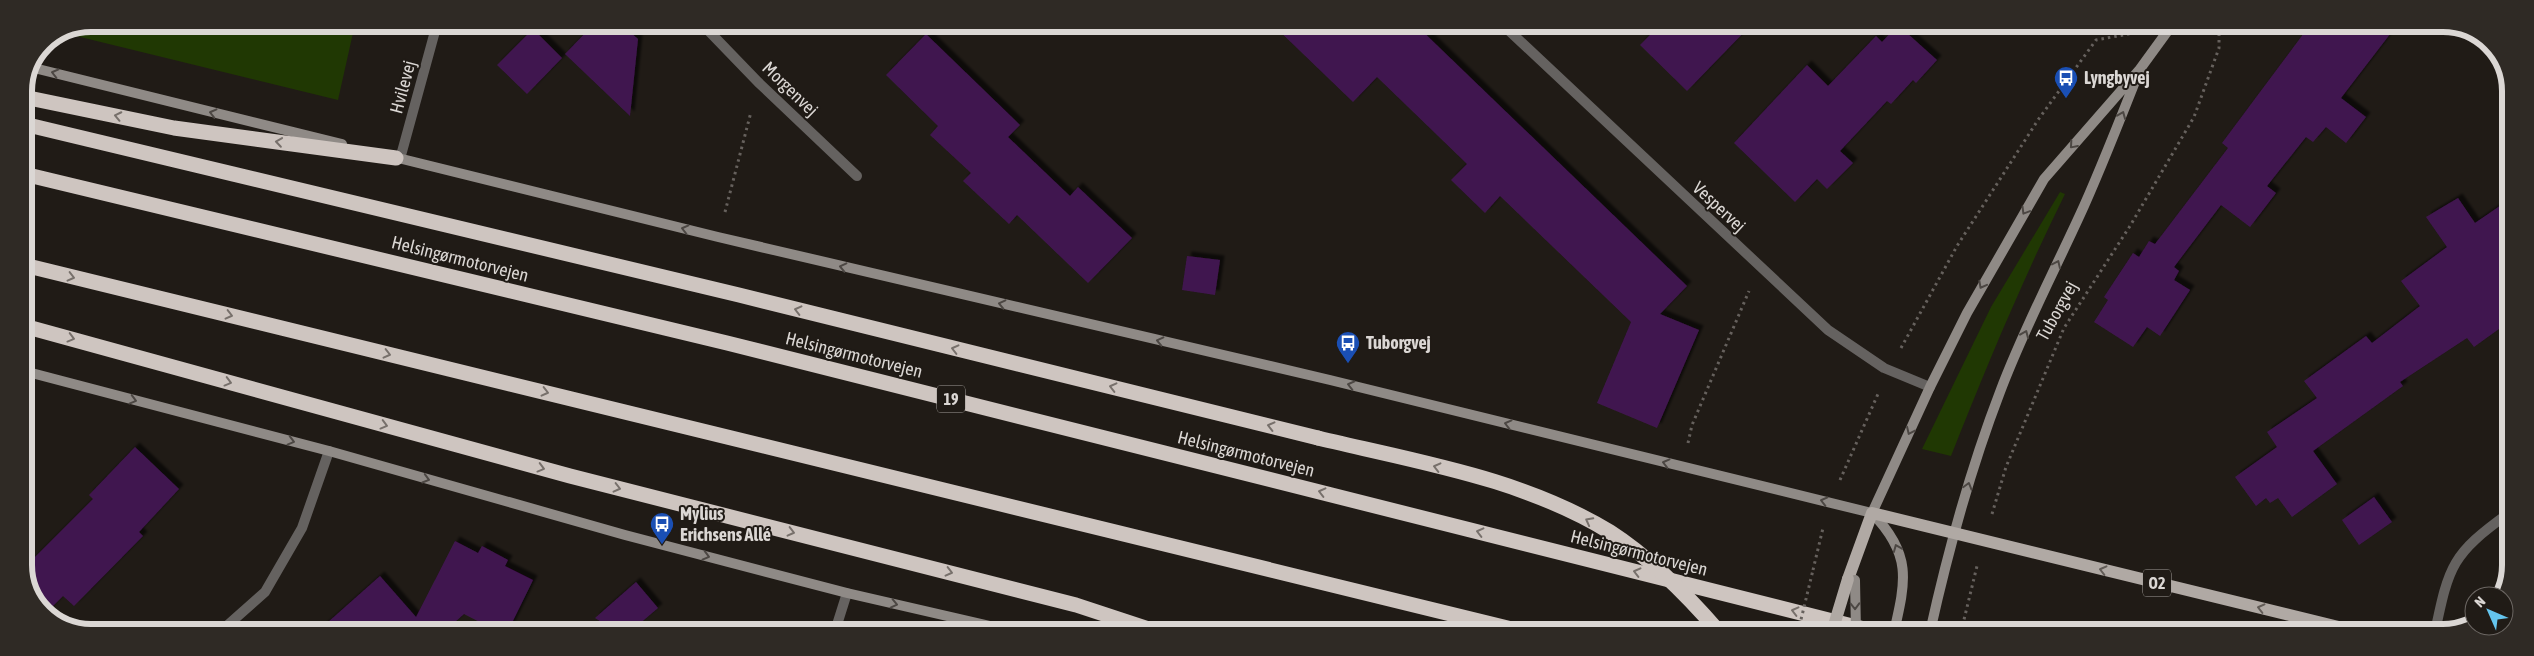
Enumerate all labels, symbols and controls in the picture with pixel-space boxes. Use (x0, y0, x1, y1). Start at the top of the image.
street label: Morgenvej (758, 57, 823, 120)
street label: Hvilevej (385, 58, 420, 116)
bus stop icon: Lyngbyvej (2053, 65, 2079, 99)
place label: Lyngbyvej (2084, 67, 2150, 88)
one-way arrow (51, 68, 60, 79)
one-way arrow (209, 108, 218, 119)
one-way arrow (114, 111, 123, 122)
one-way arrow (2115, 111, 2126, 120)
one-way arrow (274, 137, 282, 148)
one-way arrow (2070, 139, 2079, 148)
street label: Vespervej (1689, 177, 1750, 236)
one-way arrow (2021, 205, 2031, 214)
one-way arrow (681, 224, 690, 235)
street label: Helsingørmotorvejen (389, 231, 531, 286)
one-way arrow (2050, 260, 2061, 269)
one-way arrow (839, 262, 848, 273)
one-way arrow (67, 271, 76, 282)
street label: Tuborgvej (2032, 277, 2081, 344)
one-way arrow (1978, 280, 1988, 289)
one-way arrow (997, 299, 1006, 310)
one-way arrow (793, 305, 802, 316)
one-way arrow (225, 309, 234, 320)
street label: Helsingørmotorvejen (783, 327, 925, 382)
bus stop icon: Tuborgvej (1335, 330, 1361, 364)
one-way arrow (2018, 330, 2029, 339)
place label: Tuborgvej (1366, 332, 1431, 353)
one-way arrow (66, 333, 75, 343)
one-way arrow (1155, 336, 1164, 347)
one-way arrow (952, 344, 960, 354)
one-way arrow (383, 348, 392, 359)
one-way arrow (223, 376, 231, 386)
one-way arrow (1347, 381, 1355, 391)
one-way arrow (1109, 382, 1118, 393)
road number: 19 (937, 386, 965, 412)
one-way arrow (540, 387, 548, 397)
one-way arrow (129, 394, 137, 404)
one-way arrow (380, 419, 388, 429)
one-way arrow (1505, 420, 1513, 430)
one-way arrow (1267, 421, 1276, 432)
street label: Helsingørmotorvejen (1175, 426, 1317, 481)
one-way arrow (1905, 426, 1916, 435)
one-way arrow (286, 435, 295, 446)
one-way arrow (1663, 459, 1671, 469)
one-way arrow (537, 462, 545, 472)
one-way arrow (1433, 462, 1442, 473)
one-way arrow (421, 473, 430, 483)
one-way arrow (613, 482, 621, 492)
one-way arrow (1963, 482, 1973, 490)
one-way arrow (1319, 488, 1327, 498)
one-way arrow (1821, 497, 1829, 507)
place label: Mylius Erichsens Allé (680, 503, 771, 545)
bus stop icon: Mylius Erichsens Allé (649, 511, 675, 545)
one-way arrow (1586, 518, 1595, 528)
street label: Helsingørmotorvejen (1568, 525, 1710, 580)
one-way arrow (787, 526, 796, 537)
one-way arrow (1475, 527, 1484, 538)
one-way arrow (1893, 544, 1903, 553)
one-way arrow (701, 551, 709, 561)
one-way arrow (2098, 565, 2107, 576)
one-way arrow (944, 567, 952, 577)
one-way arrow (1633, 567, 1642, 578)
road number: O2 (2143, 570, 2171, 596)
north arrow (2464, 586, 2514, 636)
text: N (2471, 593, 2488, 610)
one-way arrow (890, 598, 899, 609)
one-way arrow (1850, 602, 1861, 610)
one-way arrow (2256, 603, 2265, 614)
one-way arrow (1791, 606, 1799, 617)

